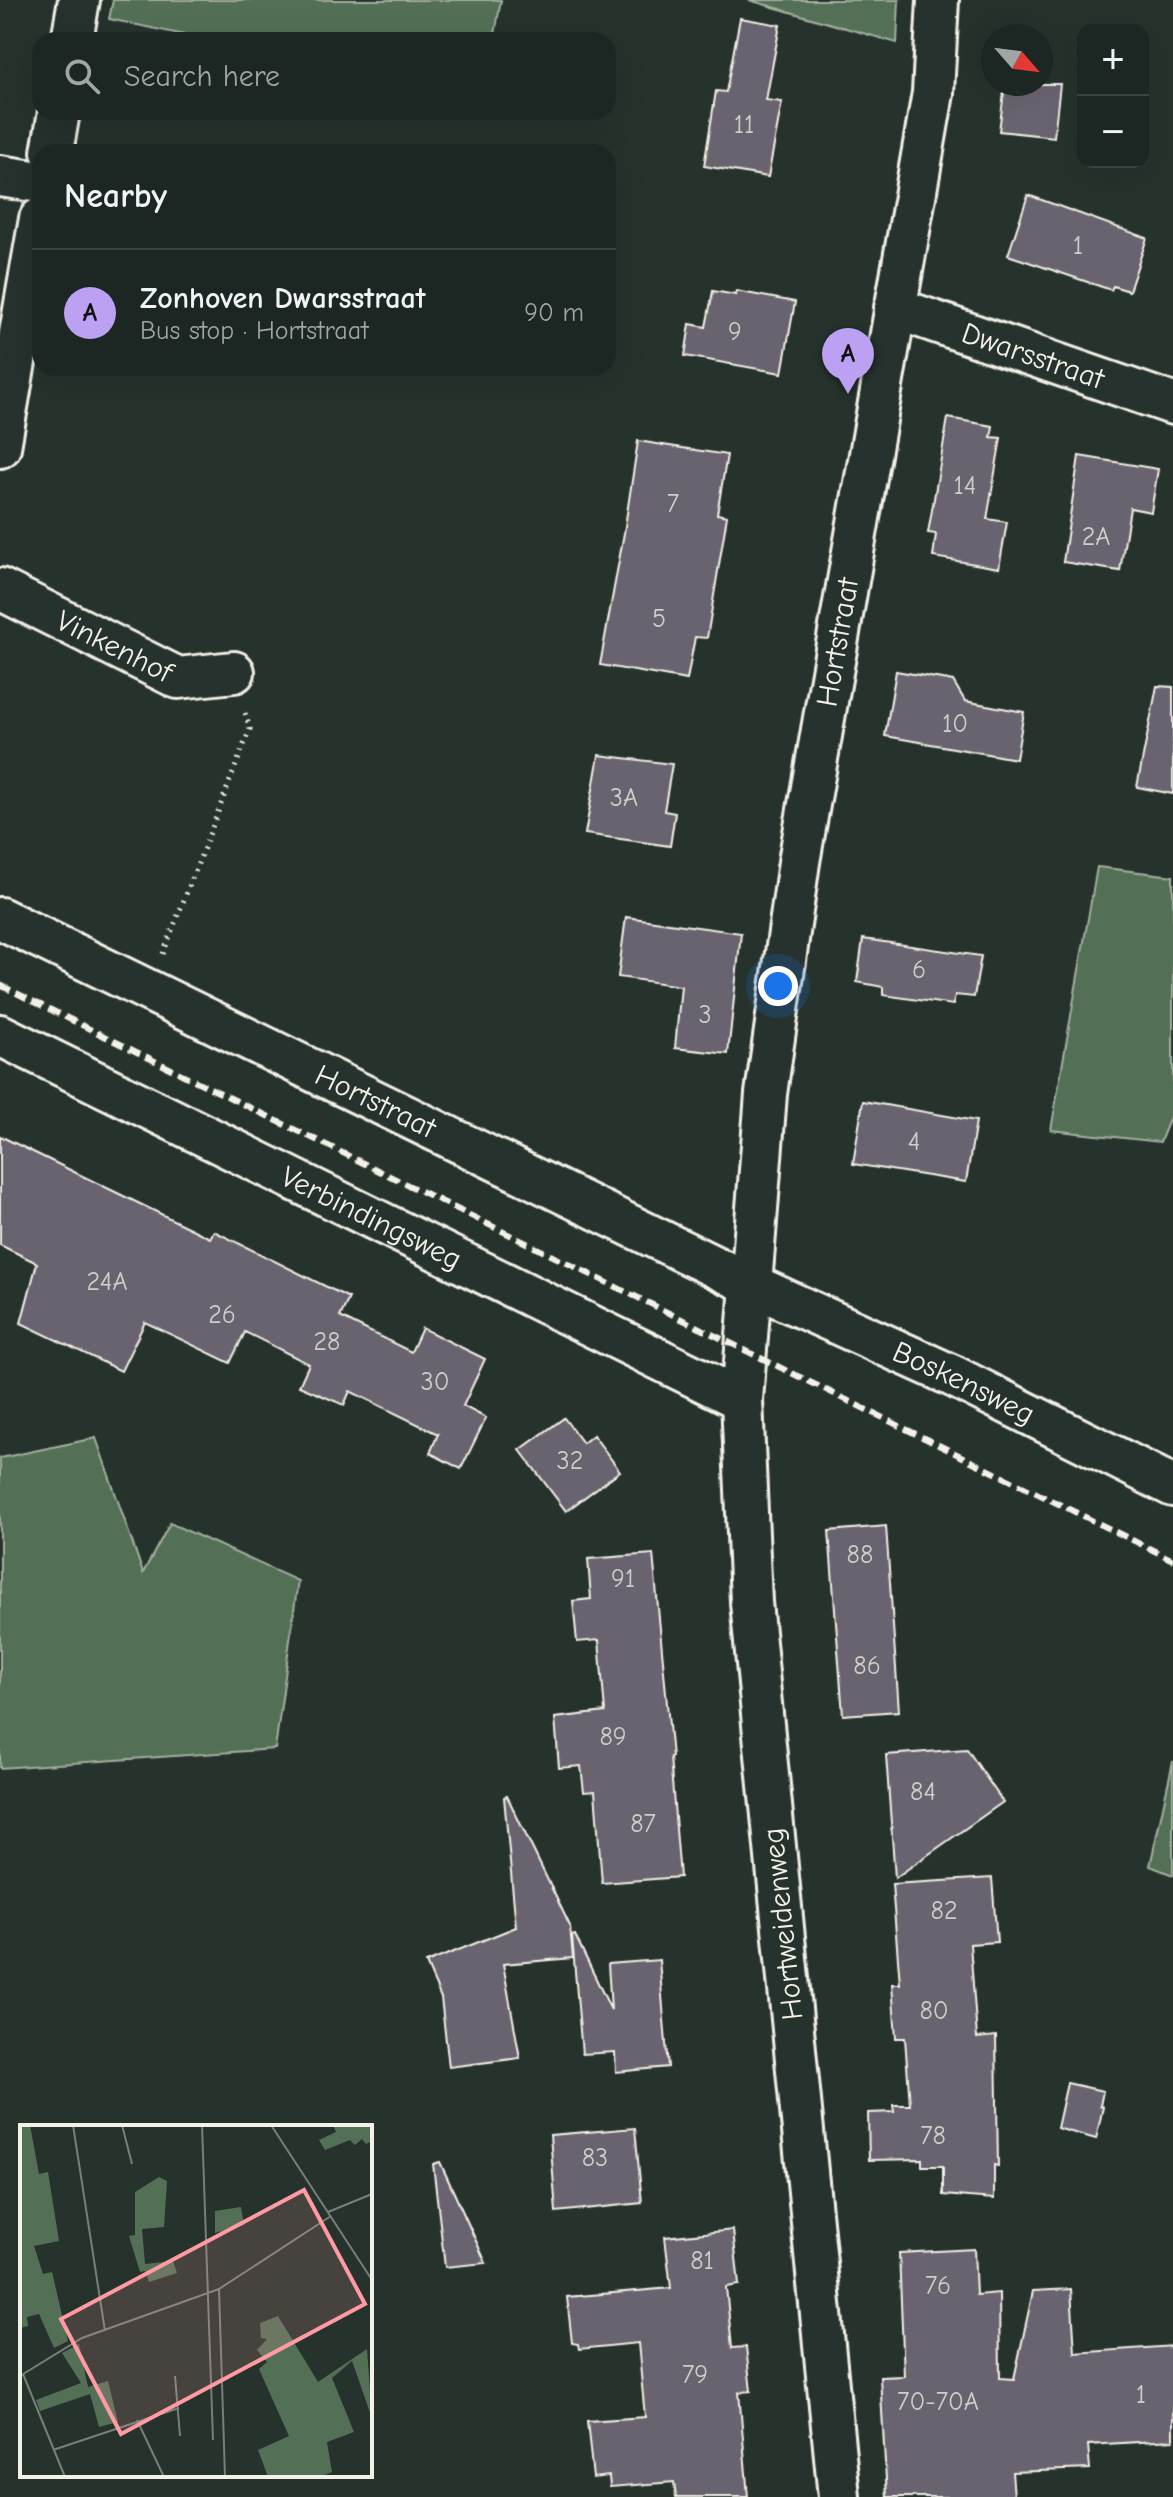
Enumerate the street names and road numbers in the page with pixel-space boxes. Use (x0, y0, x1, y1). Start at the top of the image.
street label: Dwarsstraat (957, 315, 1110, 397)
street label: Hortstraat (809, 574, 866, 709)
street label: Vinkenhof (51, 603, 180, 691)
street label: Hortstraat (310, 1057, 443, 1146)
street label: Verbindingsweg (275, 1159, 467, 1277)
street label: Boskensweg (888, 1334, 1041, 1432)
street label: Hortweidenweg (756, 1826, 810, 2022)

